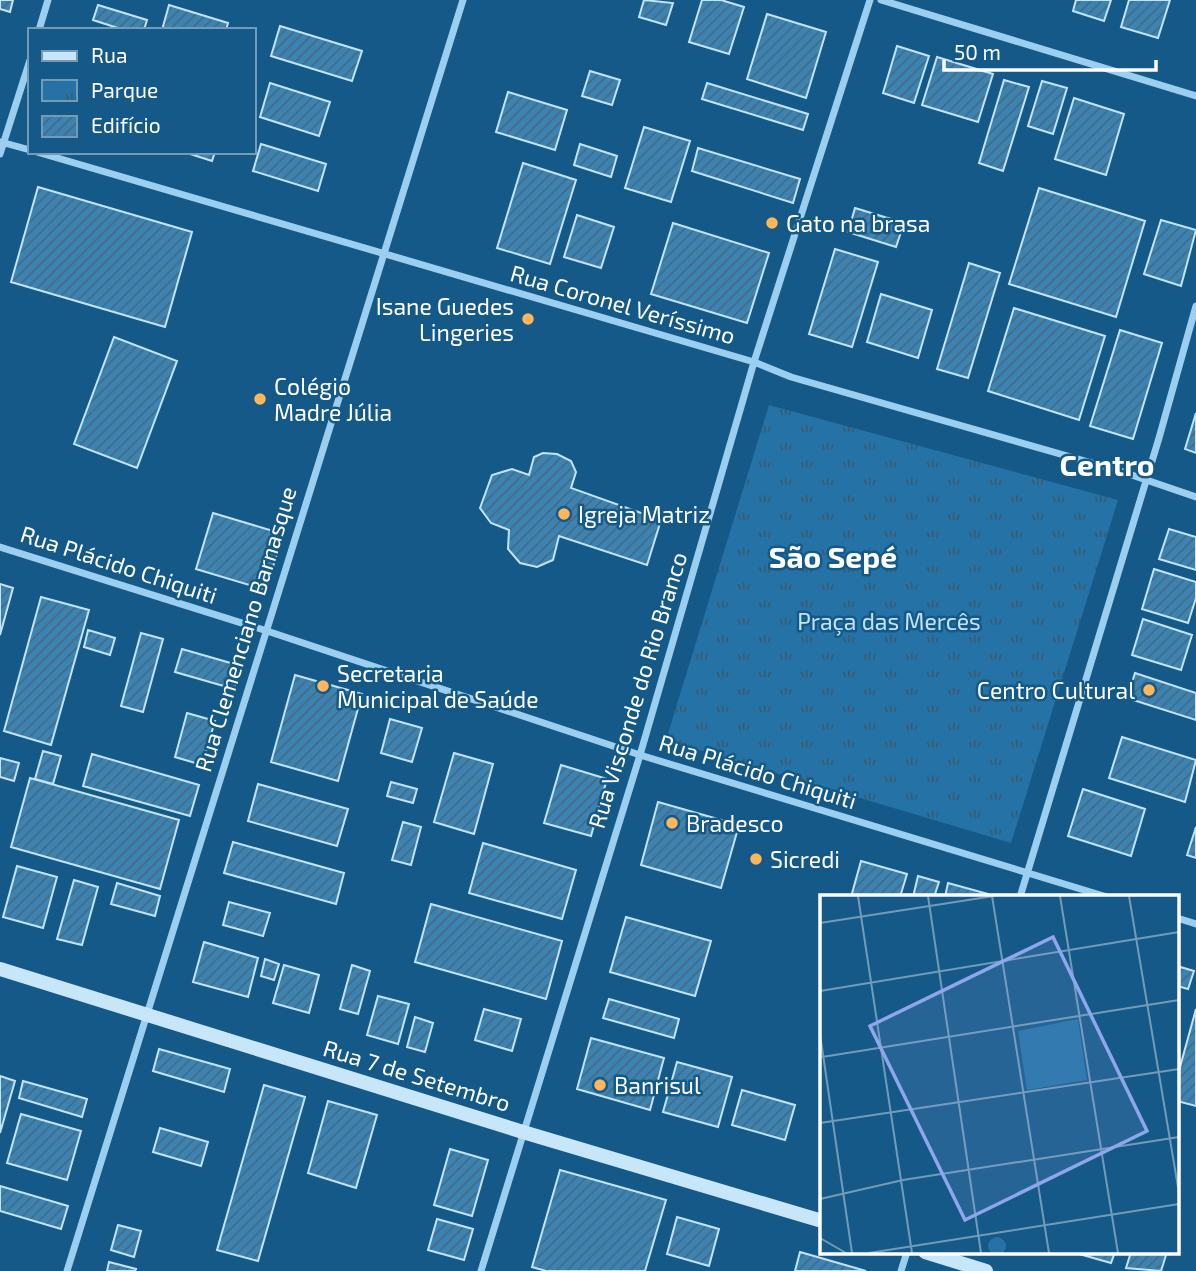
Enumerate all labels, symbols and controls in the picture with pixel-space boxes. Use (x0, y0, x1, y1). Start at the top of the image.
legend (28, 28, 256, 154)
scale bar (944, 28, 1156, 72)
text: 50 m (954, 39, 1001, 64)
text: Rua (91, 42, 127, 67)
text: Parque (91, 77, 158, 102)
text: Edifício (91, 112, 161, 137)
place label: Gato na brasa (786, 209, 930, 237)
marker: Gato na brasa (764, 215, 780, 231)
street label: Rua Coronel Veríssimo (507, 258, 739, 350)
place label: Isane Guedes Lingeries (376, 292, 514, 346)
marker: Isane Guedes Lingeries (520, 311, 536, 327)
place label: Colégio Madre Júlia (274, 372, 392, 426)
marker: Colégio Madre Júlia (252, 391, 268, 407)
district label: Centro (1059, 446, 1155, 482)
street label: Rua Clemenciano Barnasque (188, 483, 302, 775)
place label: Igreja Matriz (578, 500, 710, 528)
marker: Igreja Matriz (556, 506, 572, 522)
street label: Rua Plácido Chiquiti (17, 519, 221, 609)
district label: São Sepé (769, 538, 897, 574)
street label: Rua Visconde do Rio Branco (582, 549, 692, 831)
park label: Praça das Mercês (797, 607, 981, 636)
place label: Secretaria Municipal de Saúde (337, 659, 538, 713)
place label: Centro Cultural (977, 676, 1135, 704)
marker: Secretaria Municipal de Saúde (315, 678, 331, 694)
marker: Centro Cultural (1141, 682, 1157, 698)
street label: Rua Plácido Chiquiti (656, 728, 860, 814)
place label: Bradesco (686, 809, 783, 837)
marker: Bradesco (664, 815, 680, 831)
place label: Sicredi (770, 845, 840, 873)
marker: Sicredi (748, 851, 764, 867)
inset map (820, 895, 1178, 1254)
street label: Rua 7 de Setembro (320, 1033, 514, 1117)
place label: Banrisul (614, 1071, 701, 1099)
marker: Banrisul (592, 1077, 608, 1093)

